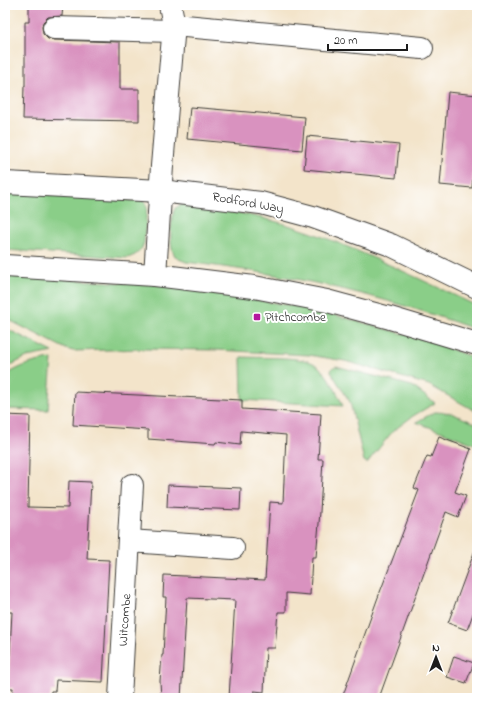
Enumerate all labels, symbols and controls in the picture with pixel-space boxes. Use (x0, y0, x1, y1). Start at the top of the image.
scale bar (328, 26, 407, 52)
text: 20 m (334, 32, 357, 50)
street label: Rodford Way (211, 187, 285, 220)
place label: Pitchcombe (265, 308, 326, 327)
marker: Pitchcombe (252, 312, 262, 322)
street label: Witcombe (114, 593, 136, 647)
north arrow (416, 637, 456, 677)
text: N (432, 640, 440, 656)

